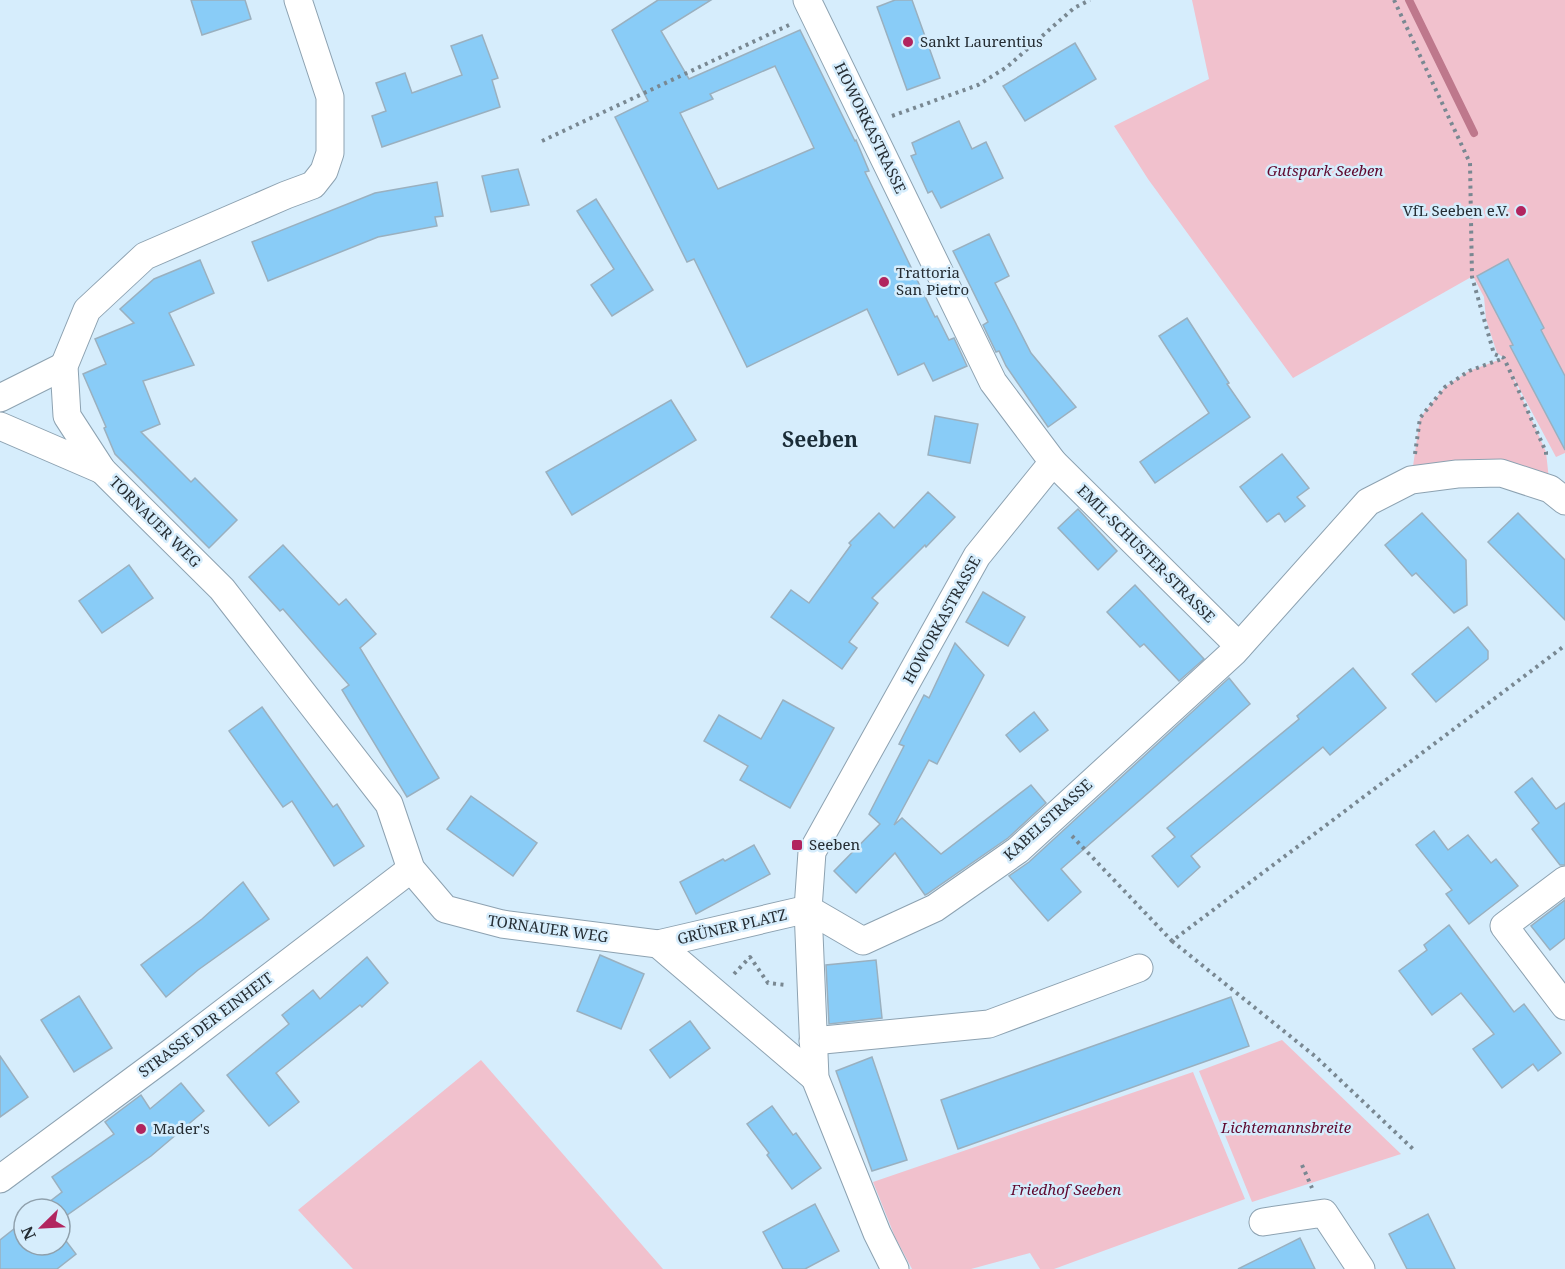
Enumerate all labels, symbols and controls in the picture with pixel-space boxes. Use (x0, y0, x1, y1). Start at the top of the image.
place label: Sankt Laurentius (920, 31, 1043, 51)
marker: Sankt Laurentius (901, 35, 915, 49)
street label: HOWORKASTRASSE (830, 59, 911, 196)
park label: Gutspark Seeben (1267, 160, 1383, 180)
place label: VfL Seeben e.V. (1403, 200, 1509, 220)
marker: VfL Seeben e.V. (1514, 204, 1528, 218)
place label: Trattoria San Pietro (896, 262, 969, 299)
marker: Trattoria San Pietro (877, 275, 891, 289)
district label: Seeben (782, 425, 858, 453)
street label: TORNAUER WEG (106, 471, 206, 571)
street label: EMIL-SCHUSTER-STRASSE (1074, 480, 1220, 626)
street label: HOWORKASTRASSE (898, 552, 985, 687)
street label: KABELSTRASSE (999, 774, 1096, 864)
place label: Seeben (809, 834, 860, 854)
marker: Seeben (790, 838, 804, 852)
street label: GRÜNER PLATZ (675, 904, 789, 948)
street label: TORNAUER WEG (487, 910, 610, 946)
street label: STRASSE DER EINHEIT (134, 967, 277, 1081)
park label: Lichtemannsbreite (1220, 1117, 1352, 1137)
place label: Mader's (153, 1118, 210, 1138)
marker: Mader's (134, 1122, 148, 1136)
park label: Friedhof Seeben (1010, 1179, 1121, 1199)
north arrow (12, 1197, 72, 1257)
text: N (16, 1223, 41, 1243)

